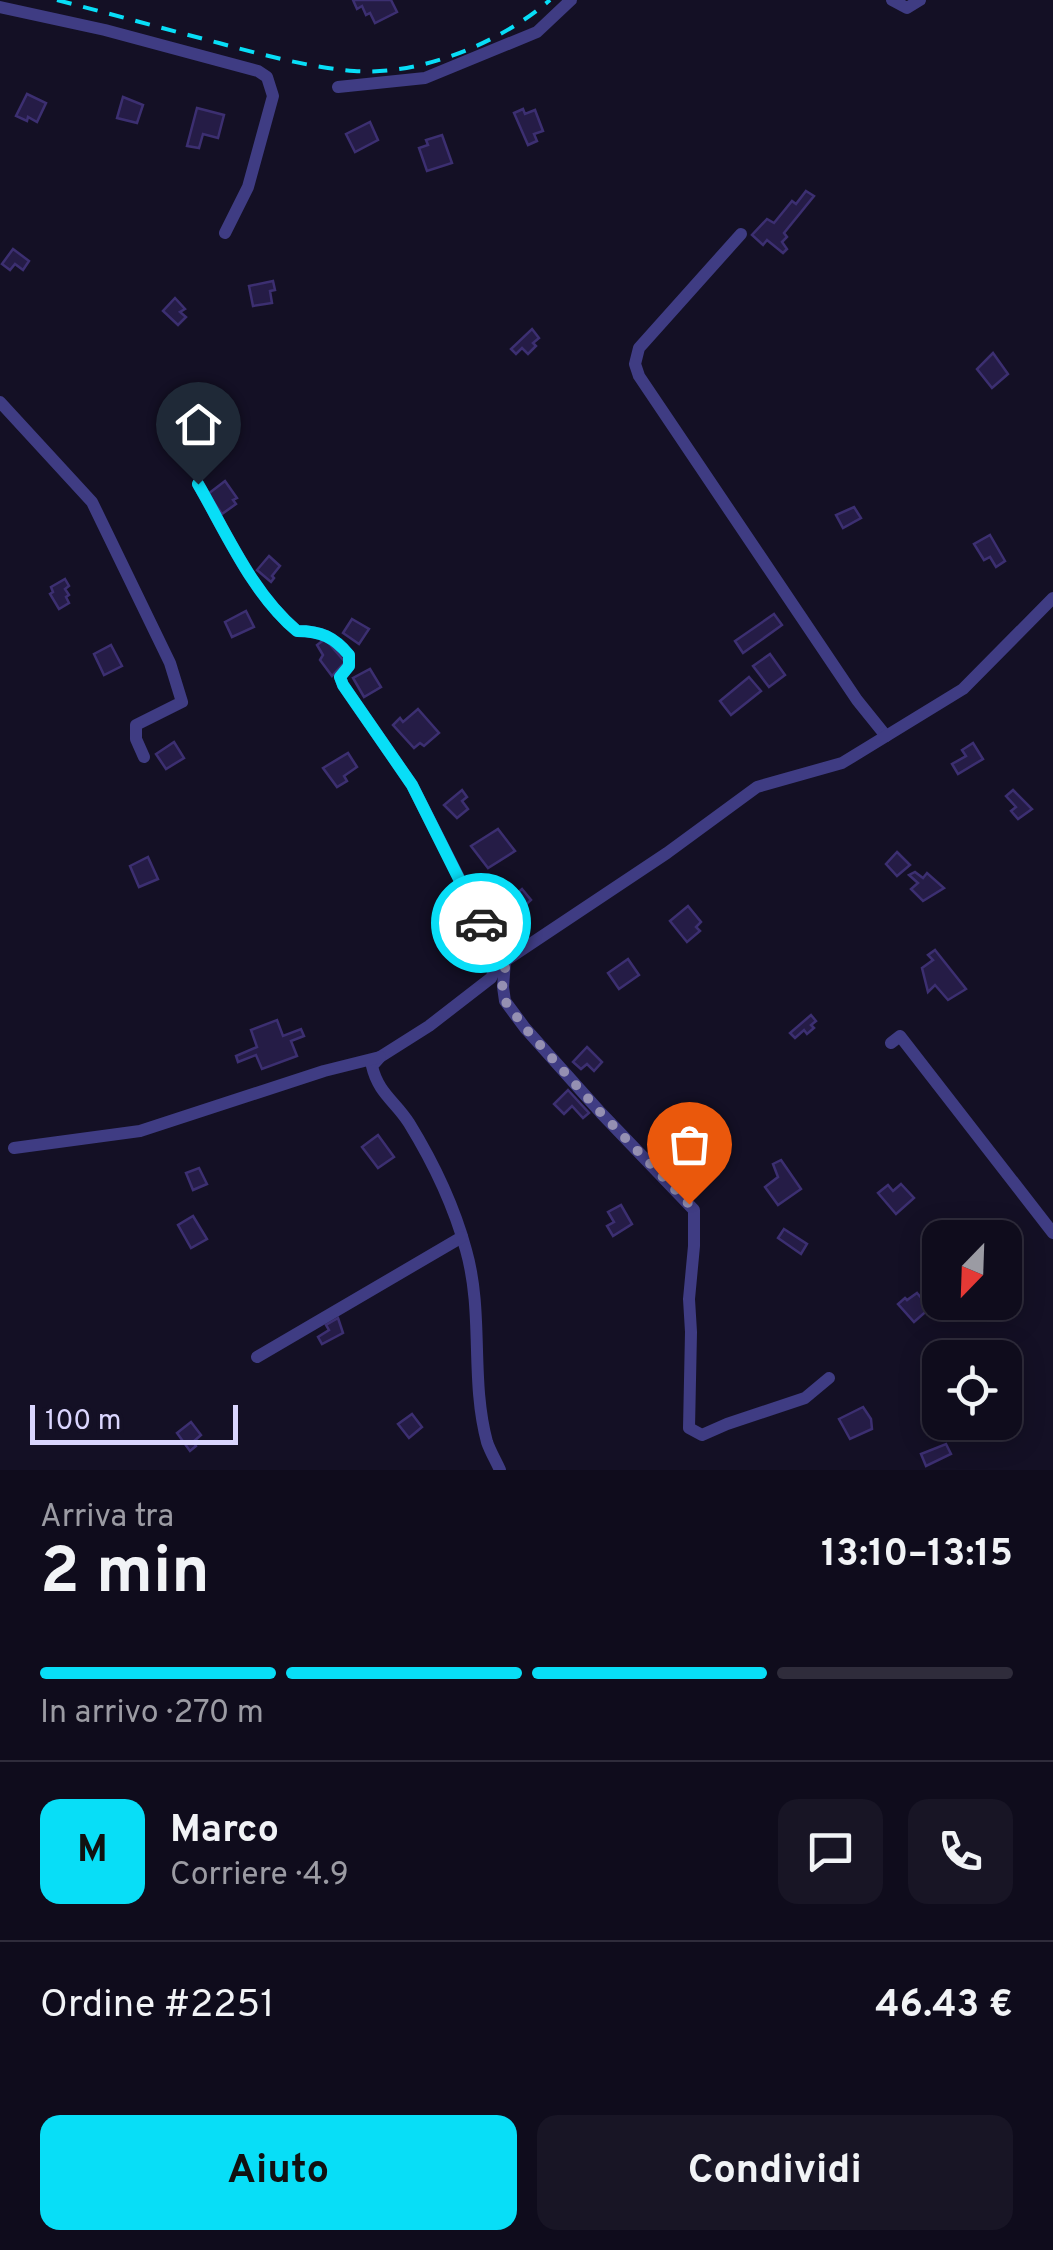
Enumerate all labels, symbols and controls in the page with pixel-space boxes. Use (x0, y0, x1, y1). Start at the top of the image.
pin (156, 382, 241, 485)
icon: home (171, 397, 226, 452)
courier (431, 873, 531, 973)
icon: car (454, 896, 509, 951)
pin (647, 1102, 732, 1205)
icon: bag (662, 1117, 717, 1172)
north arrow (922, 1220, 1022, 1320)
map controls (922, 1220, 1022, 1440)
button: locate (922, 1340, 1022, 1440)
scale bar (30, 1400, 238, 1444)
text: 100 m (45, 1404, 121, 1440)
text: Arriva tra (40, 1498, 174, 1538)
text: 13:10–13:15 (821, 1531, 1013, 1580)
text: 2 min (40, 1534, 210, 1616)
text: In arrivo · 270 m (40, 1694, 264, 1734)
button: chat (778, 1799, 883, 1904)
button: phone (908, 1799, 1013, 1904)
text: Marco (170, 1807, 279, 1856)
text: M (77, 1827, 108, 1876)
text: Corriere · 4.9 (170, 1856, 349, 1896)
text: Ordine #2251 (40, 1982, 274, 2031)
text: 46.43 € (875, 1982, 1013, 2031)
button: Aiuto (40, 2115, 517, 2230)
button: Condividi (537, 2115, 1013, 2230)

